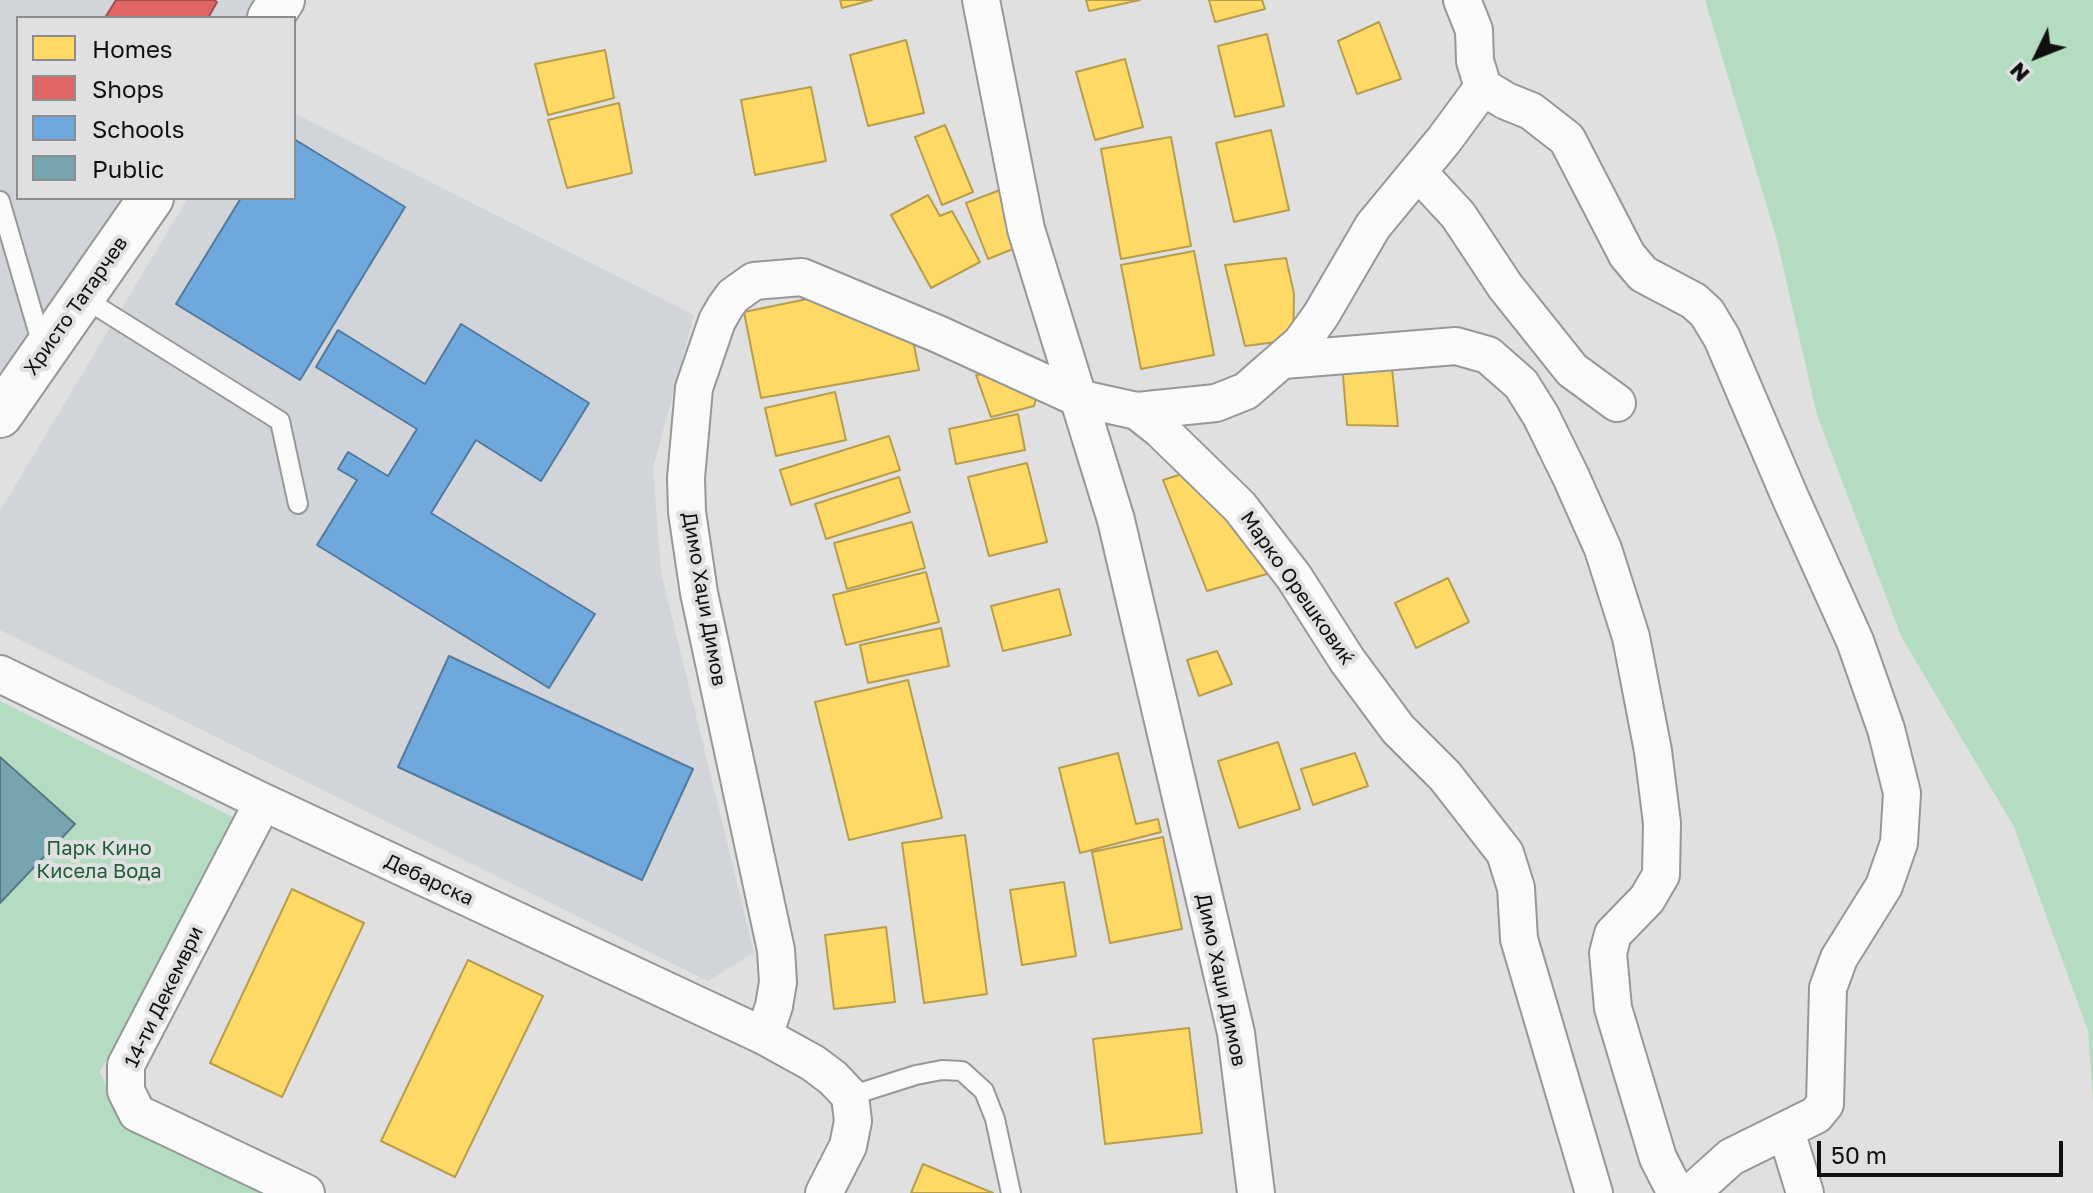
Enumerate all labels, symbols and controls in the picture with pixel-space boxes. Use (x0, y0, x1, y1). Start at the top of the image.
legend (16, 16, 296, 200)
north arrow (1997, 16, 2077, 96)
text: Homes (92, 34, 173, 63)
text: N (2004, 57, 2035, 88)
text: Shops (92, 74, 164, 103)
text: Schools (92, 114, 184, 143)
text: Public (92, 154, 164, 183)
street label: Христо Татарчев (19, 232, 133, 380)
street label: Марко Орешковиќ (1235, 507, 1359, 669)
street label: Димо Хаџи Димов (677, 510, 731, 688)
park label: Парк Кино Кисела Вода (36, 837, 162, 884)
street label: Дебарска (381, 849, 477, 911)
street label: Димо Хаџи Димов (1191, 891, 1251, 1069)
street label: 14-ти Декември (120, 923, 208, 1071)
scale bar (1821, 1125, 2067, 1175)
text: 50 m (1831, 1140, 1887, 1169)

